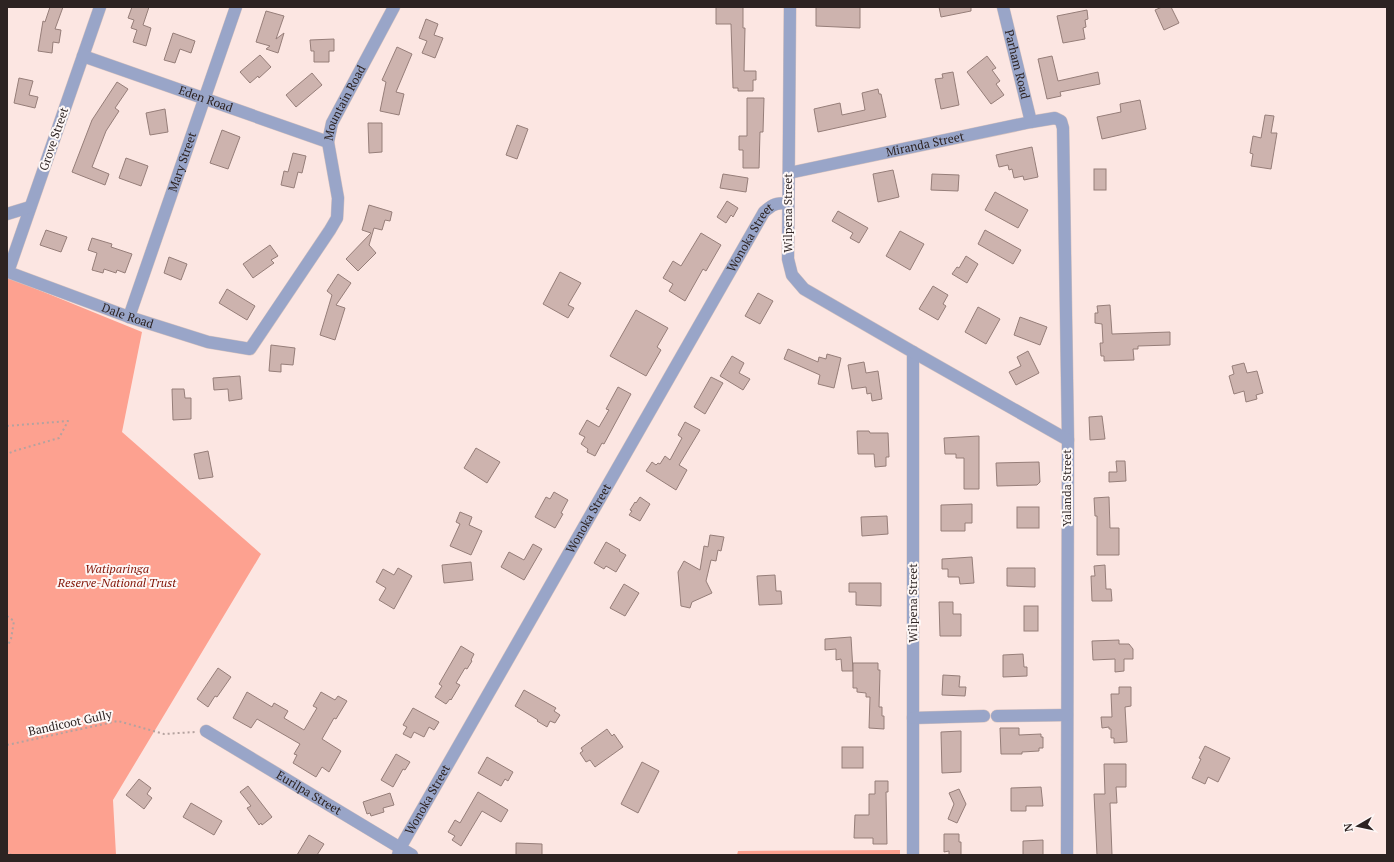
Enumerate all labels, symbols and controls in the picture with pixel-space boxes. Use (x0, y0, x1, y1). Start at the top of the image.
street label: Parham Road (1002, 28, 1033, 101)
street label: Mountain Road (321, 62, 369, 142)
street label: Eden Road (177, 82, 235, 115)
street label: Grove Street (36, 105, 72, 173)
street label: Miranda Street (884, 128, 966, 159)
street label: Mary Street (165, 129, 199, 194)
street label: Wilpena Street (780, 173, 795, 253)
street label: Wonoka Street (723, 199, 776, 275)
street label: Dale Road (100, 300, 156, 331)
street label: Yalanda Street (1059, 449, 1074, 527)
street label: Wonoka Street (562, 480, 614, 556)
park label: Watiparinga Reserve-National Trust (57, 561, 177, 590)
street label: Wilpena Street (905, 563, 920, 643)
street label: Bandicoot Gully (27, 706, 114, 739)
street label: Wonoka Street (401, 761, 453, 837)
street label: Eurilpa Street (274, 767, 345, 818)
north arrow (1338, 806, 1378, 846)
text: N (1340, 822, 1356, 833)

